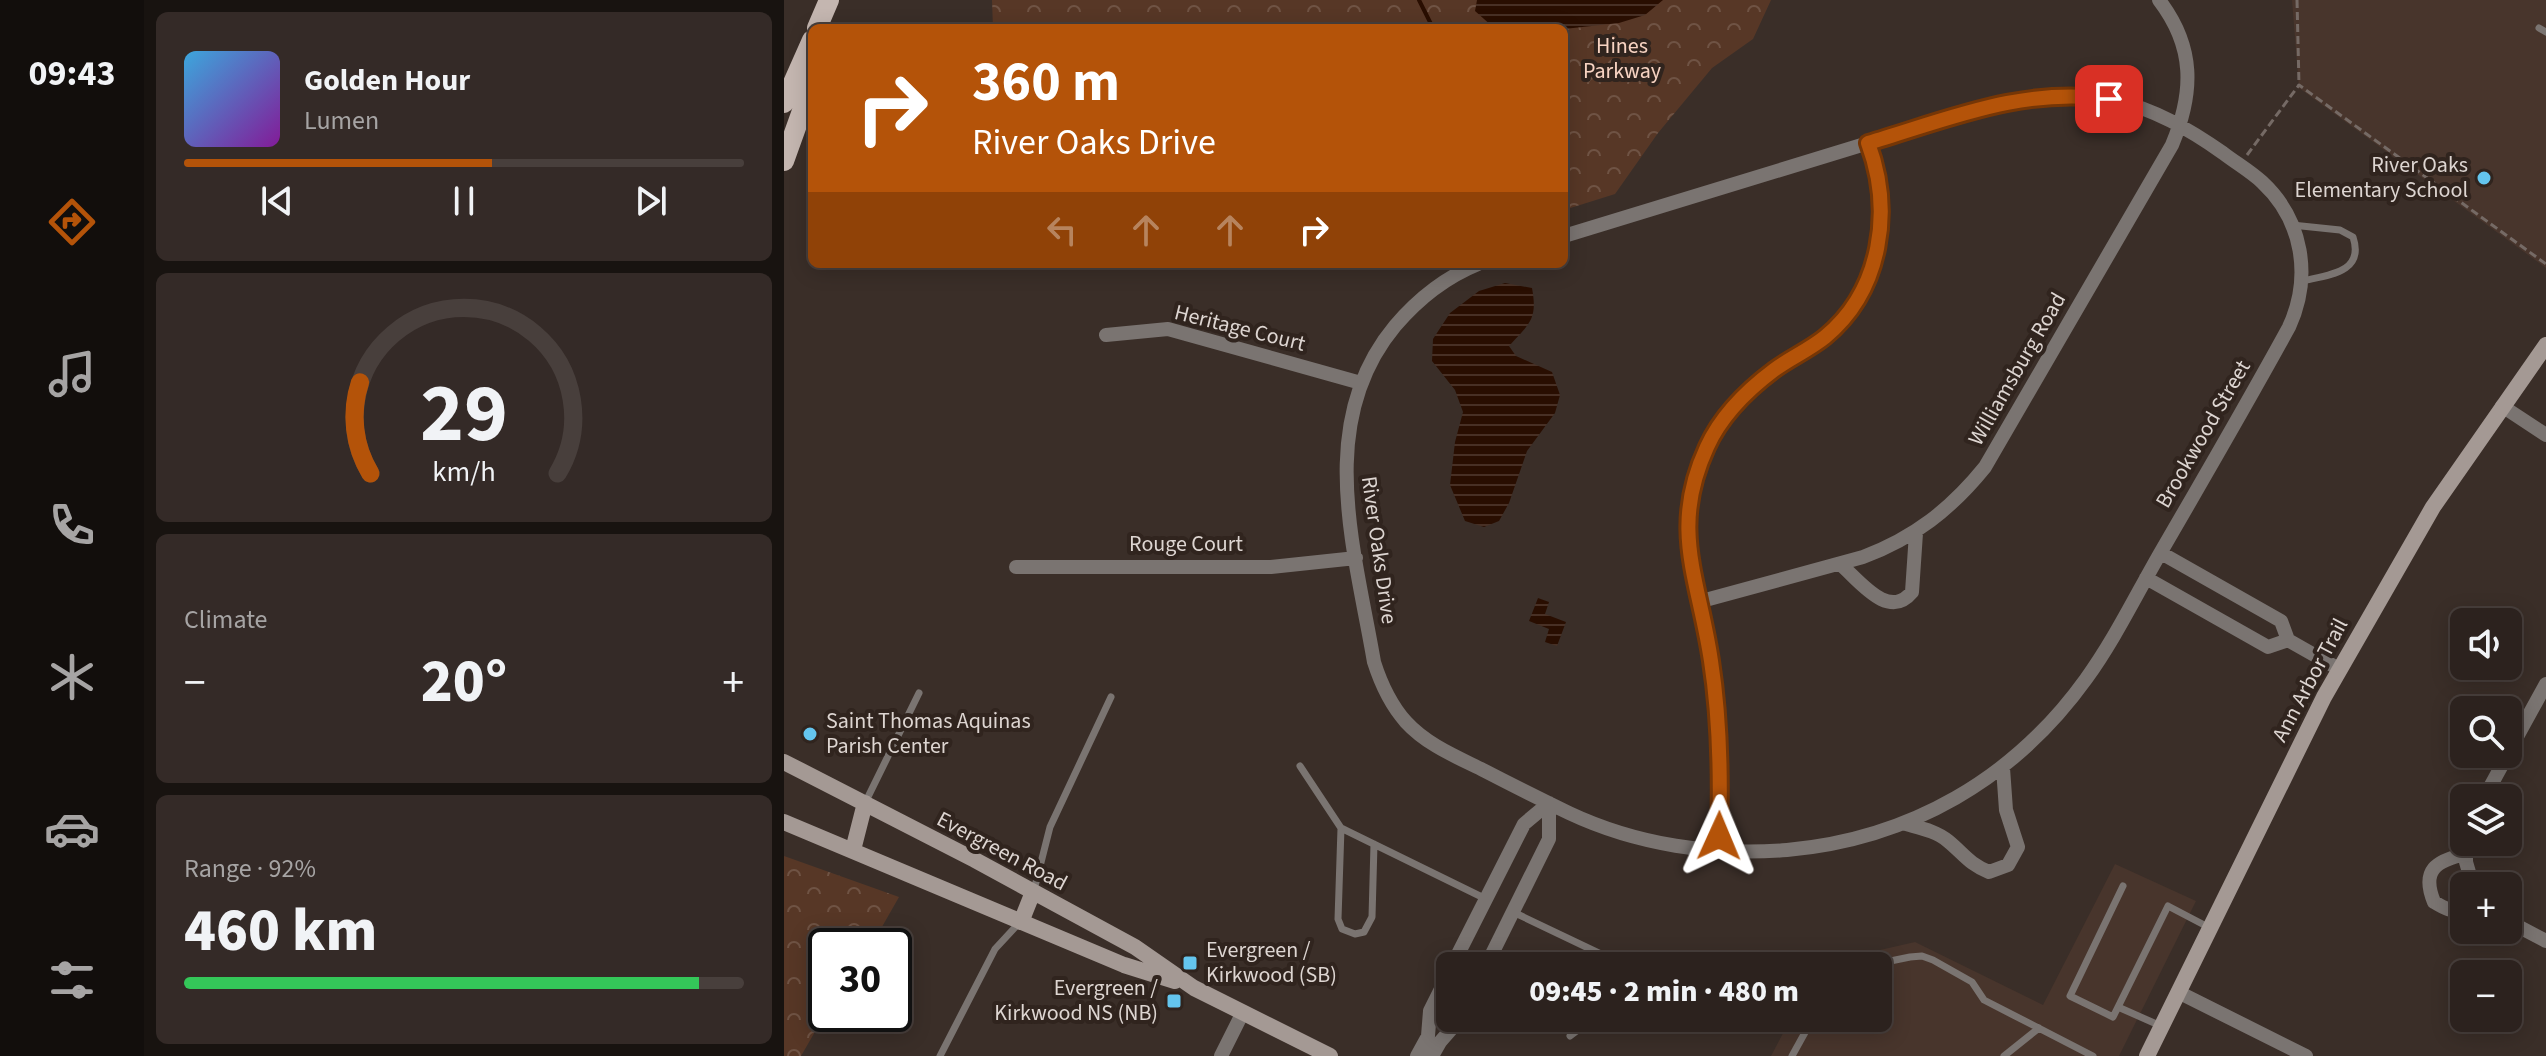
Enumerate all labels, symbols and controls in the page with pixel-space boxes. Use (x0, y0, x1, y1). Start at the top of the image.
park label: Hines Parkway (1583, 30, 1662, 87)
text: 360 m (972, 43, 1120, 122)
text: 09:43 (29, 48, 115, 99)
icon: right (840, 56, 944, 160)
text: Golden Hour (304, 59, 470, 102)
pin (2075, 65, 2143, 133)
icon: arrive (2087, 77, 2131, 121)
text: Lumen (304, 102, 379, 139)
text: River Oaks Drive (972, 117, 1216, 168)
place label: River Oaks Elementary School (2295, 149, 2468, 206)
marker: River Oaks Elementary School (2475, 169, 2493, 187)
icon: previous (255, 179, 299, 223)
icon: pause (442, 179, 486, 223)
icon: next (629, 179, 673, 223)
icon: directions (44, 194, 100, 250)
icon: left (1040, 208, 1084, 252)
icon: ahead (1124, 208, 1168, 252)
icon: ahead (1208, 208, 1252, 252)
icon: right (1292, 208, 1336, 252)
street label: Williamsburg Road (1960, 286, 2074, 452)
street label: Heritage Court (1171, 296, 1309, 360)
icon: music (44, 346, 100, 402)
street label: Brookwood Street (2148, 353, 2259, 514)
text: 29 (420, 354, 508, 472)
text: km/h (432, 452, 496, 492)
street label: River Oaks Drive (1353, 474, 1405, 626)
icon: phone (44, 497, 100, 553)
street label: Rouge Court (1129, 528, 1243, 560)
text: Climate (184, 601, 268, 638)
map controls (2450, 608, 2522, 1032)
button: sound (2450, 608, 2522, 680)
street label: Ann Arbor Trail (2264, 612, 2356, 748)
text: 20° (421, 640, 507, 725)
icon: climate (44, 649, 100, 705)
text: − (184, 652, 206, 715)
text: + (722, 652, 744, 715)
button: search (2450, 696, 2522, 768)
place label: Saint Thomas Aquinas Parish Center (826, 705, 1031, 762)
marker: Saint Thomas Aquinas Parish Center (801, 725, 819, 743)
button: layers (2450, 784, 2522, 856)
position arrow (1677, 794, 1761, 878)
icon: car (44, 801, 100, 857)
street label: Evergreen Road (931, 803, 1073, 899)
text: Range · 92% (184, 850, 316, 887)
button: + (2450, 872, 2522, 944)
text: 460 km (184, 889, 377, 974)
speed limit sign: 30 (808, 928, 912, 1032)
place label: Evergreen / Kirkwood (SB) (1206, 934, 1337, 991)
icon: filters (44, 952, 100, 1008)
marker: Evergreen / Kirkwood (SB) (1181, 954, 1199, 972)
button: − (2450, 960, 2522, 1032)
text: 09:45 · 2 min · 480 m (1529, 970, 1799, 1013)
place label: Evergreen / Kirkwood NS (NB) (994, 972, 1158, 1029)
marker: Evergreen / Kirkwood NS (NB) (1165, 992, 1183, 1010)

